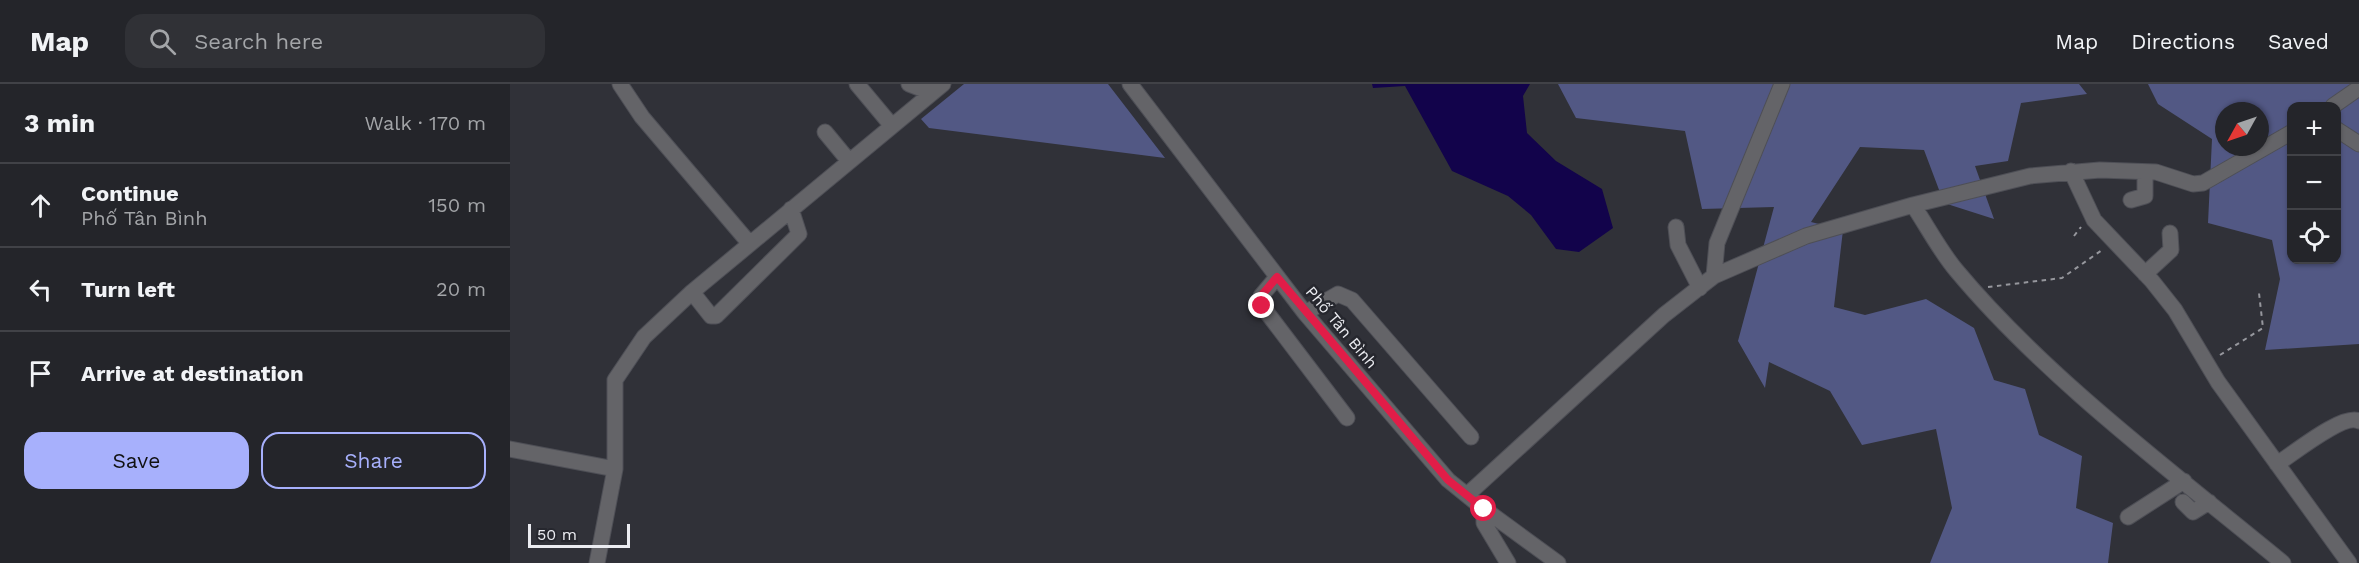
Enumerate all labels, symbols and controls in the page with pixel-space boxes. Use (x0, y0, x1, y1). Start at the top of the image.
search box (125, 14, 545, 68)
text: Map (30, 25, 89, 58)
icon: search (146, 25, 179, 58)
text: Search here (194, 29, 323, 54)
text: Map (2055, 29, 2098, 54)
text: Directions (2131, 29, 2235, 54)
text: Saved (2268, 29, 2329, 54)
north arrow (2215, 102, 2269, 156)
map controls (2287, 102, 2341, 264)
button: + (2287, 102, 2341, 156)
text: 3 min (24, 108, 95, 138)
text: Walk · 170 m (365, 111, 486, 135)
button: − (2287, 156, 2341, 210)
text: Continue (81, 181, 179, 206)
icon: ahead (24, 189, 57, 222)
text: 150 m (428, 193, 486, 217)
text: Phố Tân Bình (81, 206, 208, 230)
button: locate (2287, 210, 2341, 264)
icon: left (24, 273, 57, 306)
text: Turn left (81, 277, 175, 302)
text: 20 m (436, 277, 486, 301)
street label: Phố Tân Bình (1302, 282, 1381, 372)
route end (1248, 292, 1274, 318)
icon: arrive (24, 357, 57, 390)
text: Arrive at destination (81, 361, 304, 386)
button: Save (24, 432, 249, 489)
button: Share (261, 432, 486, 489)
route start (1470, 495, 1496, 521)
scale bar (528, 521, 630, 548)
text: 50 m (537, 525, 577, 544)

